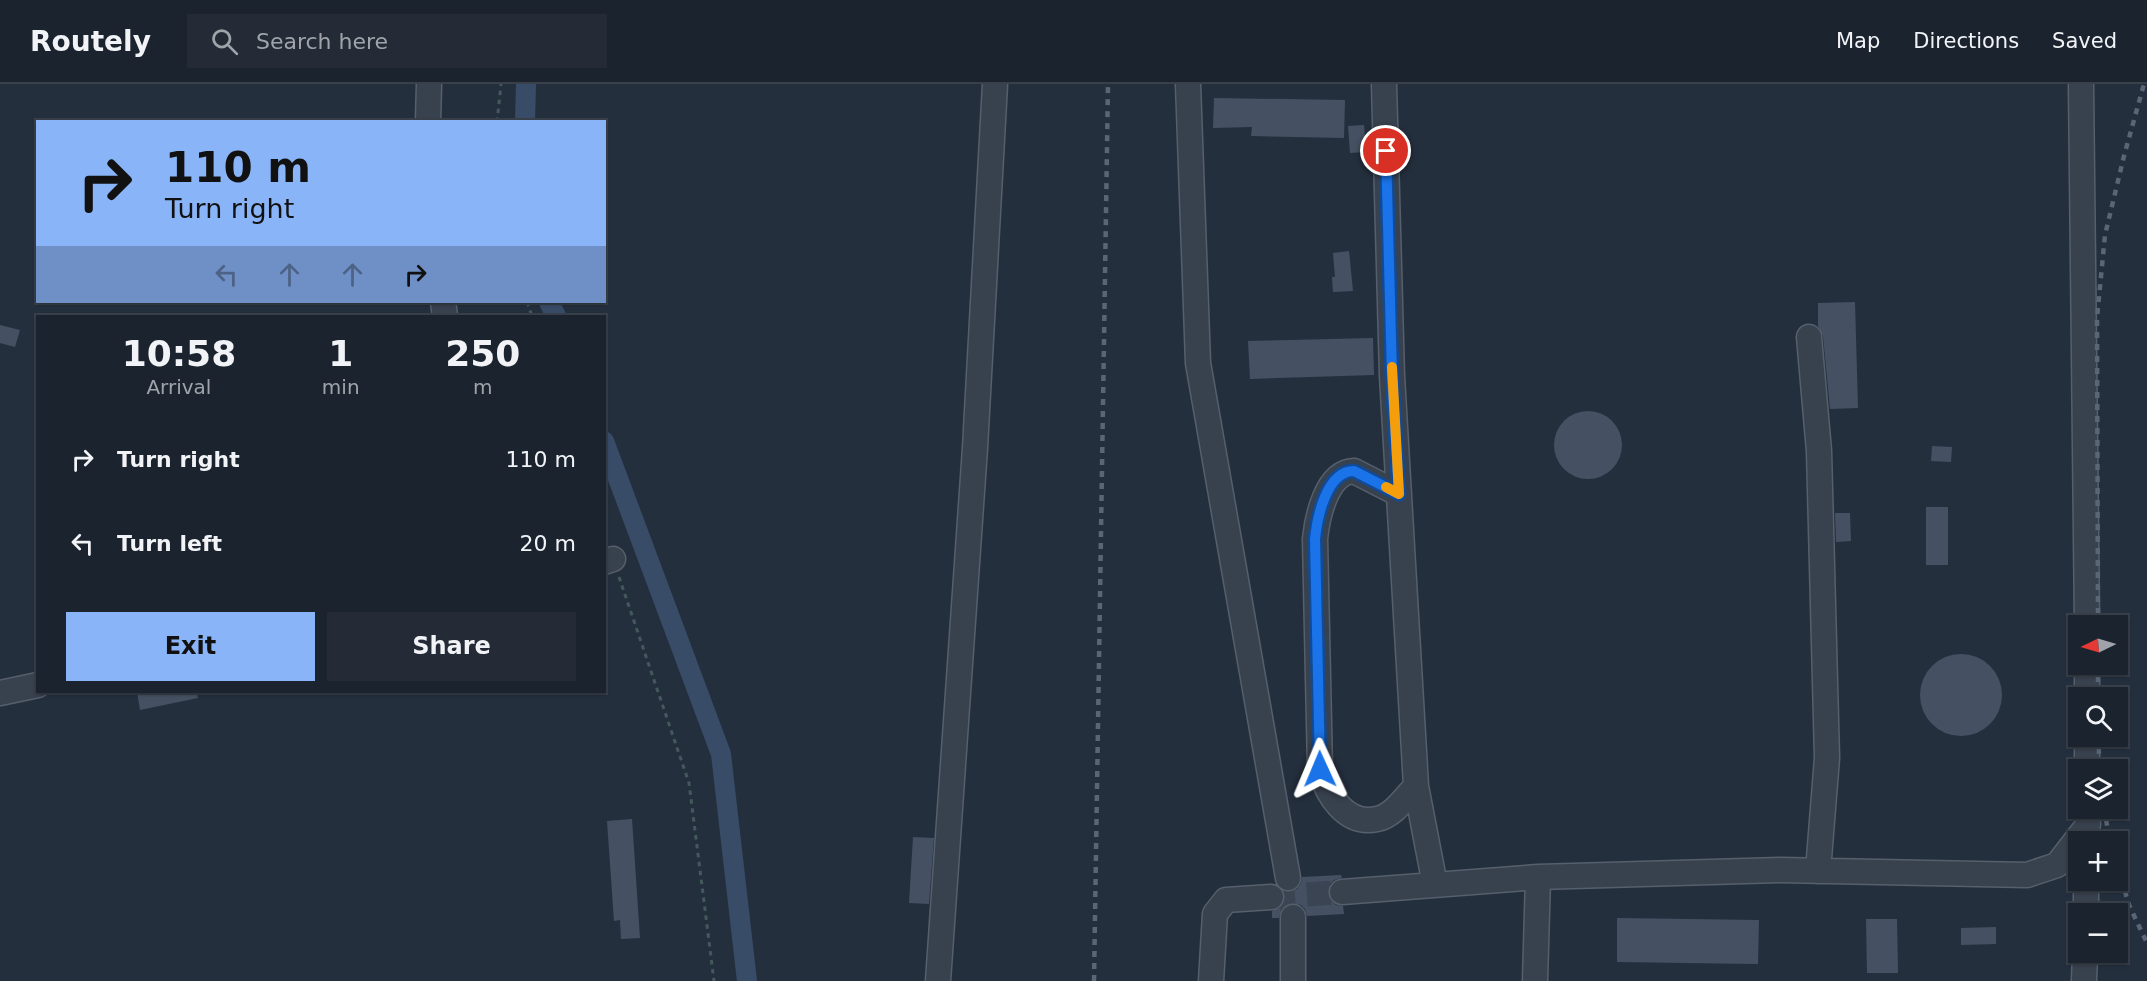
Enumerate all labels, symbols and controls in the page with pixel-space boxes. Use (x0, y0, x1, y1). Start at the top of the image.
search box (187, 14, 607, 68)
text: Routely (30, 25, 151, 58)
icon: search (208, 25, 241, 58)
text: Search here (256, 29, 388, 54)
text: Map (1836, 29, 1880, 53)
text: Directions (1913, 29, 2019, 53)
text: Saved (2052, 29, 2117, 53)
pin (1360, 125, 1411, 176)
icon: arrive (1369, 134, 1402, 167)
text: 110 m (165, 143, 311, 192)
icon: right (66, 144, 144, 222)
text: Turn right (165, 193, 294, 224)
icon: left (210, 258, 243, 291)
icon: ahead (273, 258, 306, 291)
icon: ahead (336, 258, 369, 291)
icon: right (399, 258, 432, 291)
text: 10:58 (122, 333, 236, 374)
text: 1 (328, 333, 353, 374)
text: 250 (445, 333, 520, 374)
text: Arrival (146, 375, 211, 399)
text: min (322, 375, 360, 399)
text: m (473, 375, 493, 399)
icon: right (66, 443, 99, 476)
text: Turn right (117, 447, 240, 472)
text: 110 m (506, 447, 576, 472)
icon: left (66, 527, 99, 560)
text: Turn left (117, 531, 222, 556)
text: 20 m (520, 531, 576, 556)
button: Exit (66, 612, 315, 681)
button: Share (327, 612, 576, 681)
north arrow (2068, 615, 2128, 675)
map controls (2068, 615, 2128, 963)
button: search (2068, 687, 2128, 747)
position arrow (1288, 737, 1352, 801)
button: layers (2068, 759, 2128, 819)
button: + (2068, 831, 2128, 891)
button: − (2068, 903, 2128, 963)

